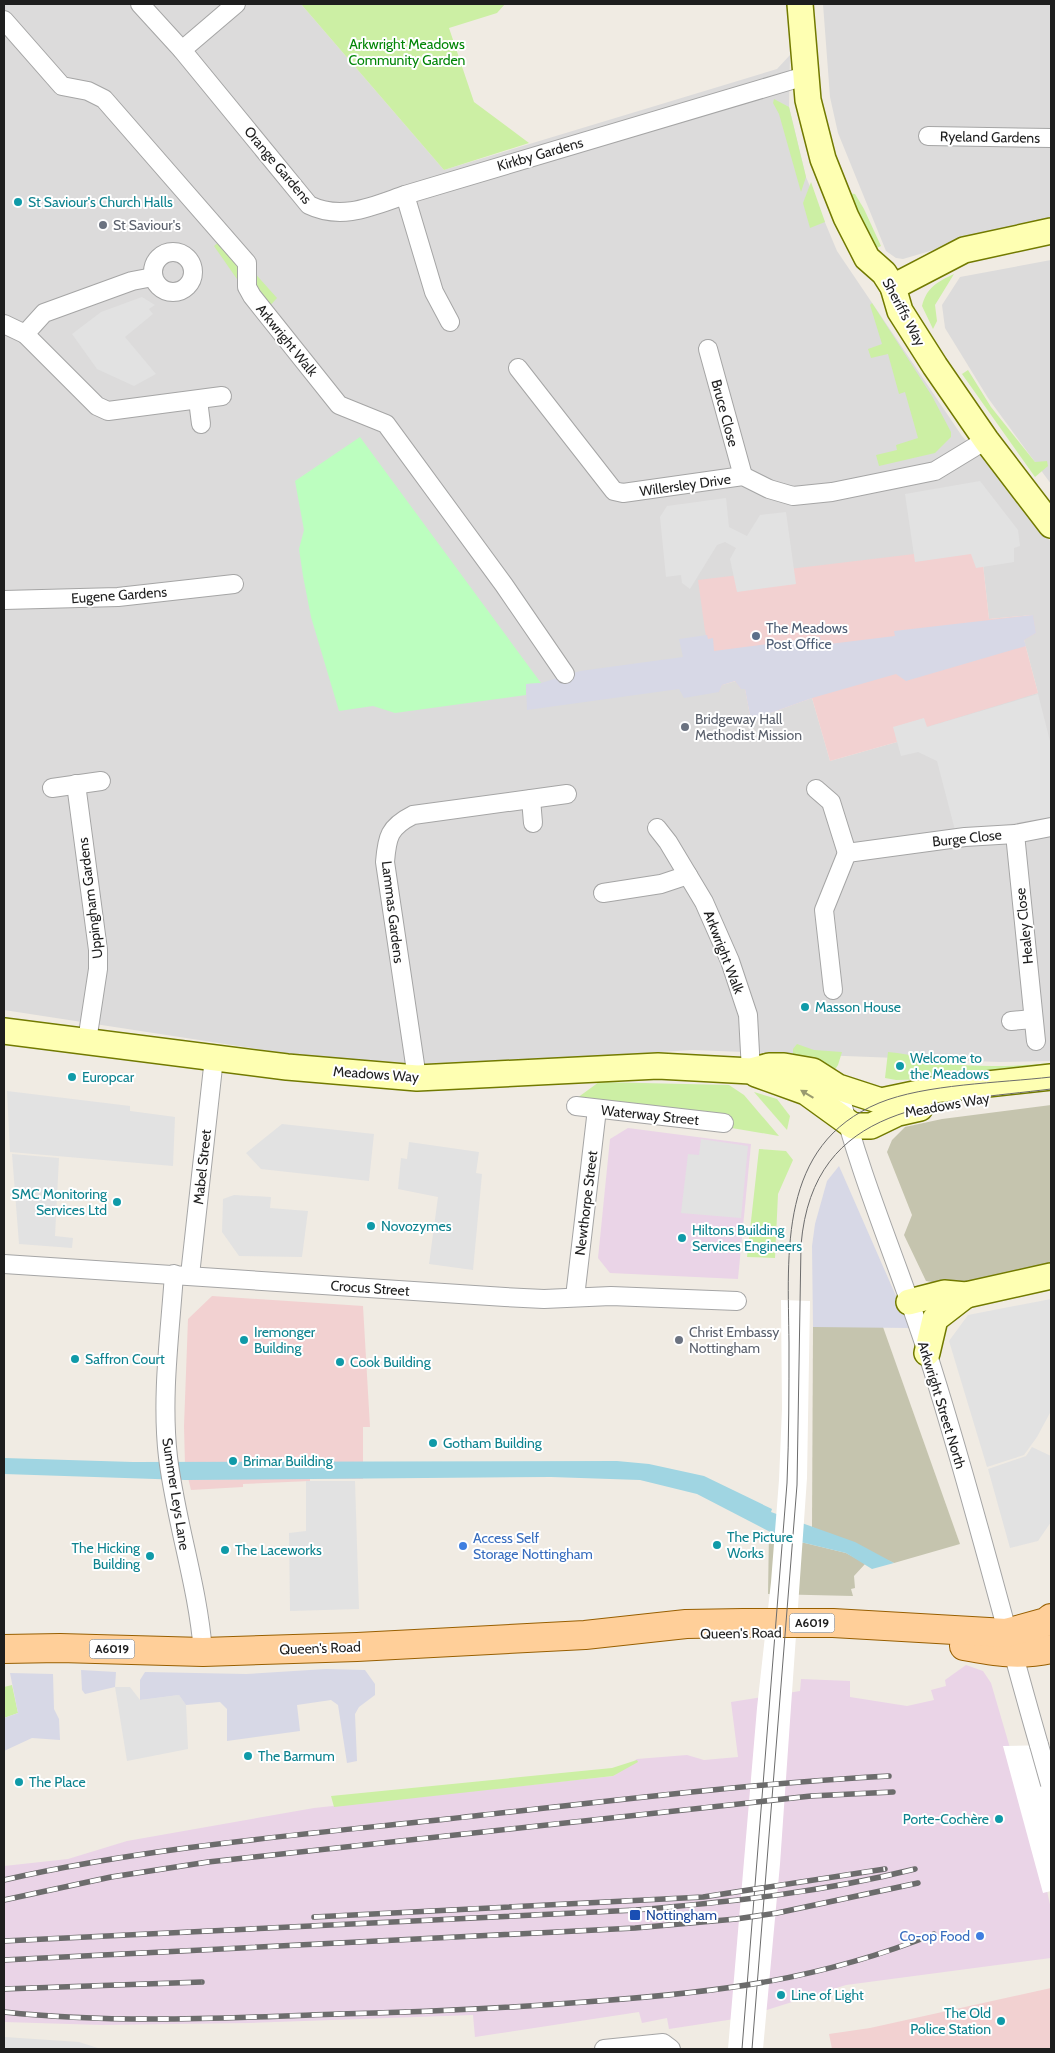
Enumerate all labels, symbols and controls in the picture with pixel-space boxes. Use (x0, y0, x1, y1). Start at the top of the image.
park label: Arkwright Meadows Community Garden (349, 35, 466, 69)
street label: Orange Gardens (240, 123, 316, 208)
street label: Ryeland Gardens (940, 127, 1040, 147)
street label: Kirkby Gardens (495, 133, 585, 175)
place label: St Saviour's Church Halls (28, 193, 173, 211)
marker: St Saviour's Church Halls (12, 196, 24, 208)
place label: St Saviour's (113, 216, 181, 234)
marker: St Saviour's (97, 219, 109, 231)
street label: Sheriffs Way (879, 275, 929, 349)
street label: Arkwright Walk (252, 300, 322, 380)
street label: Bruce Close (707, 377, 743, 449)
street label: Willersley Drive (638, 470, 732, 500)
street label: Eugene Gardens (70, 583, 168, 607)
place label: The Meadows Post Office (766, 619, 848, 653)
marker: The Meadows Post Office (750, 630, 762, 642)
place label: Bridgeway Hall Methodist Mission (695, 710, 802, 744)
marker: Bridgeway Hall Methodist Mission (679, 721, 691, 733)
street label: Burge Close (931, 825, 1003, 851)
street label: Uppingham Gardens (74, 836, 106, 960)
street label: Lammas Gardens (378, 860, 408, 964)
street label: Healey Close (1011, 887, 1037, 965)
street label: Arkwright Walk (700, 908, 748, 997)
place label: Masson House (815, 998, 901, 1016)
marker: Masson House (799, 1001, 811, 1013)
place label: Welcome to the Meadows (910, 1049, 989, 1083)
marker: Welcome to the Meadows (894, 1060, 906, 1072)
street label: Meadows Way (333, 1062, 419, 1086)
place label: Europcar (82, 1068, 135, 1086)
marker: Europcar (66, 1071, 78, 1083)
one-way arrow (800, 1089, 813, 1098)
street label: Meadows Way (903, 1089, 991, 1121)
street label: Waterway Street (600, 1101, 700, 1129)
street label: Mabel Street (189, 1128, 215, 1205)
street label: Newthorpe Street (571, 1149, 601, 1256)
place label: SMC Monitoring Services Ltd (12, 1185, 108, 1219)
marker: SMC Monitoring Services Ltd (111, 1196, 123, 1208)
place label: Novozymes (381, 1217, 452, 1235)
marker: Novozymes (365, 1220, 377, 1232)
place label: Hiltons Building Services Engineers (692, 1221, 802, 1255)
marker: Hiltons Building Services Engineers (676, 1232, 688, 1244)
street label: Crocus Street (330, 1276, 410, 1300)
place label: Iremonger Building (254, 1323, 316, 1357)
place label: Christ Embassy Nottingham (689, 1323, 779, 1357)
marker: Iremonger Building (238, 1334, 250, 1346)
marker: Christ Embassy Nottingham (673, 1334, 685, 1346)
street label: Arkwright Street North (914, 1339, 970, 1471)
place label: Saffron Court (85, 1350, 165, 1368)
marker: Saffron Court (69, 1353, 81, 1365)
place label: Cook Building (350, 1353, 432, 1371)
marker: Cook Building (334, 1356, 346, 1368)
place label: Gotham Building (443, 1434, 543, 1452)
street label: Summer Leys Lane (158, 1437, 194, 1551)
marker: Gotham Building (427, 1437, 439, 1449)
place label: Brimar Building (243, 1452, 334, 1470)
marker: Brimar Building (227, 1455, 239, 1467)
place label: The Picture Works (727, 1528, 793, 1562)
place label: Access Self Storage Nottingham (473, 1529, 593, 1563)
place label: The Hicking Building (72, 1539, 141, 1573)
marker: The Picture Works (711, 1539, 723, 1551)
marker: Access Self Storage Nottingham (457, 1540, 469, 1552)
place label: The Laceworks (235, 1541, 322, 1559)
marker: The Laceworks (219, 1544, 231, 1556)
marker: The Hicking Building (144, 1550, 156, 1562)
road number: A6019 (790, 1614, 834, 1632)
street label: Queen's Road (700, 1623, 782, 1643)
street label: Queen's Road (279, 1638, 361, 1658)
road number: A6019 (90, 1640, 134, 1658)
place label: The Barmum (258, 1747, 335, 1765)
marker: The Barmum (242, 1750, 254, 1762)
place label: The Place (29, 1773, 86, 1791)
marker: The Place (13, 1776, 25, 1788)
place label: Porte-Cochère (903, 1810, 989, 1828)
marker: Porte-Cochère (993, 1813, 1005, 1825)
place label: Nottingham (646, 1906, 717, 1924)
marker: Nottingham (628, 1908, 642, 1922)
place label: Co-op Food (899, 1927, 970, 1945)
marker: Co-op Food (974, 1930, 986, 1942)
place label: Line of Light (791, 1986, 864, 2004)
marker: Line of Light (775, 1989, 787, 2001)
place label: The Old Police Station (910, 2004, 991, 2038)
marker: The Old Police Station (995, 2015, 1007, 2027)

